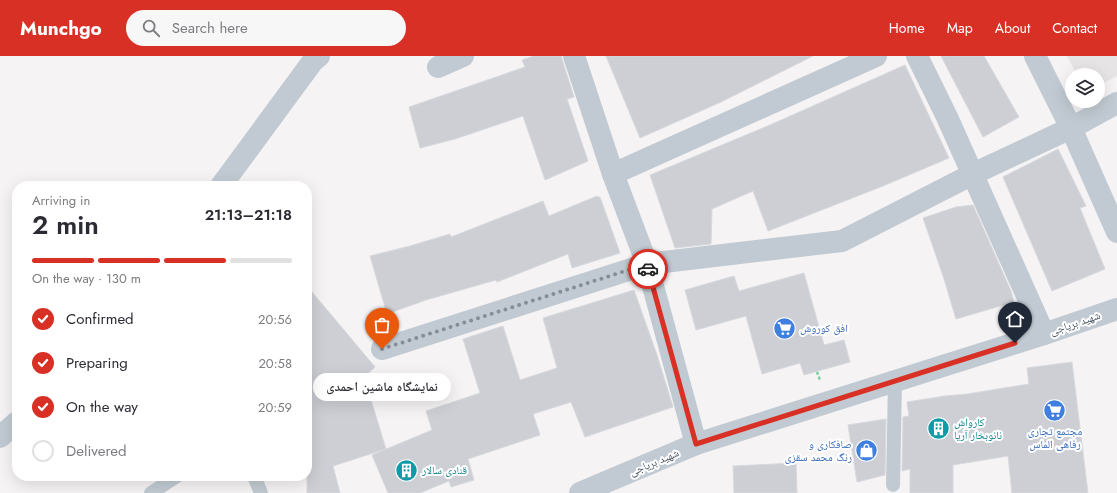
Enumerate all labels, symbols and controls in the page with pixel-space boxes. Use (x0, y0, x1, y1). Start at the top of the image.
search box (126, 10, 406, 46)
text: Munchgo (20, 15, 102, 42)
icon: search (140, 17, 162, 39)
text: Search here (172, 17, 248, 39)
text: Home (889, 18, 925, 38)
text: Map (947, 18, 973, 38)
text: About (995, 18, 1030, 38)
text: Contact (1052, 18, 1097, 38)
map controls (1065, 68, 1105, 108)
button: layers (1065, 68, 1105, 108)
text: Arriving in (32, 191, 90, 210)
text: 21:13–21:18 (205, 204, 292, 226)
text: 2 min (32, 206, 99, 244)
courier (628, 249, 668, 289)
icon: car (637, 258, 659, 280)
text: On the way · 130 m (32, 269, 141, 288)
pin (998, 302, 1032, 343)
street label: شهید بریاجی (1048, 307, 1102, 339)
icon: check (32, 308, 54, 330)
text: Confirmed (66, 308, 134, 330)
pin (365, 308, 399, 349)
icon: home (1004, 308, 1026, 330)
text: 20:56 (258, 310, 292, 329)
icon: bag (371, 314, 393, 336)
supermarket icon: افق کوروش (771, 315, 797, 341)
place label: افق کوروش (800, 320, 848, 336)
icon: check (32, 352, 54, 374)
text: Preparing (66, 352, 128, 374)
text: 20:58 (258, 354, 292, 373)
callout: نمایشگاه ماشین احمدی (313, 373, 451, 401)
text: نمایشگاه ماشین احمدی (326, 377, 438, 396)
icon: check (32, 396, 54, 418)
text: On the way (66, 396, 138, 418)
text: 20:59 (258, 398, 292, 417)
supermarket icon: مجتمع تجاری رفاهی الماس (1042, 398, 1068, 424)
place label: کارواش نانوبخار آریا (954, 414, 1002, 443)
building icon: کارواش نانوبخار آریا (925, 415, 951, 441)
place label: مجتمع تجاری رفاهی الماس (1028, 423, 1082, 452)
place label: صافکاری و رنگ محمد سقزی (785, 436, 852, 465)
shop icon: صافکاری و رنگ محمد سقزی (854, 437, 880, 463)
text: Delivered (66, 440, 127, 462)
street label: شهید بریاجی (627, 444, 681, 480)
building icon: قنادی سالار (393, 457, 419, 483)
place label: قنادی سالار (421, 462, 468, 478)

